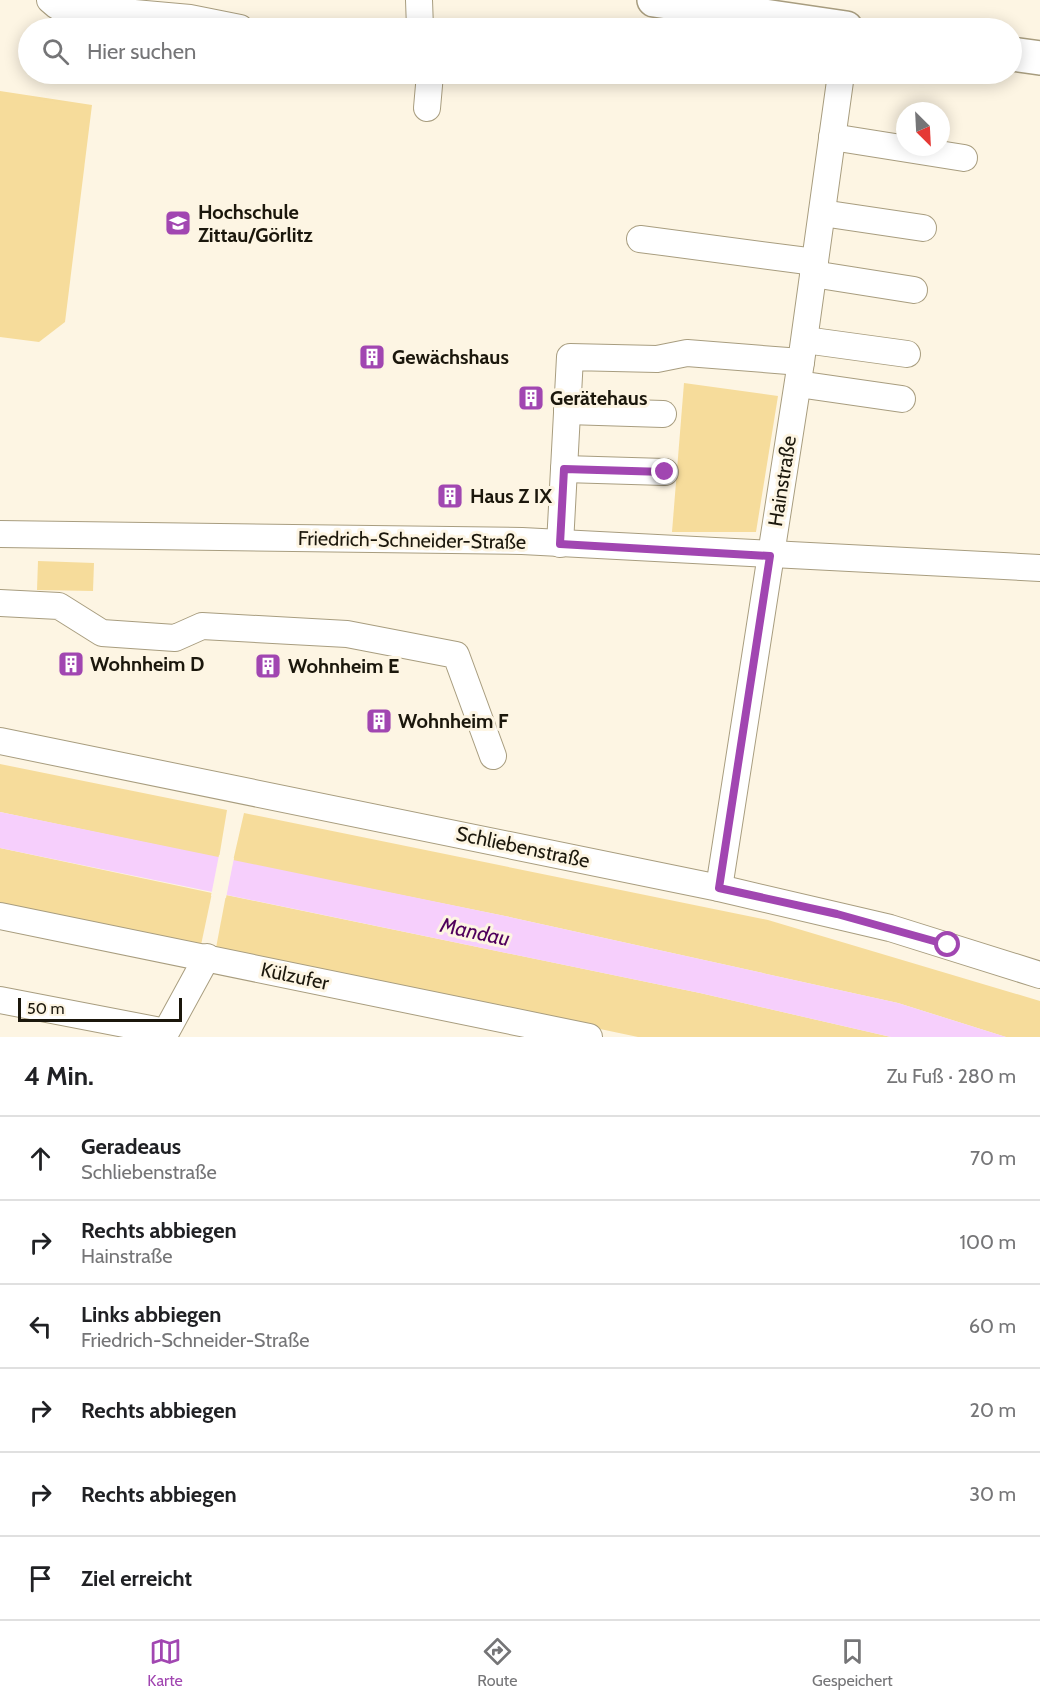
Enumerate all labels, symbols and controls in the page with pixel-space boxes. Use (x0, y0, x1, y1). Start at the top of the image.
search box (18, 18, 1022, 84)
icon: search (39, 35, 72, 68)
text: Hier suchen (87, 38, 196, 65)
north arrow (896, 102, 950, 156)
place label: Hochschule Zittau/Görlitz (198, 200, 313, 247)
school or university icon: Hochschule Zittau/Görlitz (163, 208, 193, 238)
building icon: Gewächshaus (357, 342, 387, 372)
place label: Gewächshaus (392, 345, 509, 369)
building icon: Gerätehaus (516, 383, 546, 413)
place label: Gerätehaus (550, 386, 647, 410)
street label: Hainstraße (763, 434, 801, 528)
route end (651, 458, 677, 484)
building icon: Haus Z IX (435, 481, 465, 511)
place label: Haus Z IX (470, 484, 552, 508)
street label: Friedrich-Schneider-Straße (298, 526, 526, 554)
building icon: Wohnheim D (56, 649, 86, 679)
building icon: Wohnheim E (253, 651, 283, 681)
place label: Wohnheim D (90, 652, 204, 676)
place label: Wohnheim E (288, 654, 399, 678)
building icon: Wohnheim F (364, 706, 394, 736)
place label: Wohnheim F (398, 709, 509, 733)
street label: Schliebenstraße (454, 821, 592, 873)
water label: Mandau (437, 912, 512, 951)
route start (934, 931, 960, 957)
street label: Külzufer (259, 957, 332, 995)
scale bar (18, 995, 182, 1022)
text: 50 m (27, 999, 64, 1018)
text: 4 Min. (24, 1060, 94, 1092)
text: Zu Fuß · 280 m (887, 1064, 1016, 1088)
text: Geradeaus (81, 1133, 181, 1160)
icon: ahead (24, 1142, 57, 1175)
text: 70 m (970, 1146, 1016, 1170)
text: Schliebenstraße (81, 1160, 217, 1184)
text: Rechts abbiegen (81, 1217, 237, 1244)
icon: right (24, 1226, 57, 1259)
text: 100 m (960, 1230, 1016, 1254)
text: Hainstraße (81, 1244, 172, 1268)
text: Links abbiegen (81, 1301, 221, 1328)
icon: left (24, 1310, 57, 1343)
text: 60 m (969, 1314, 1016, 1338)
text: Friedrich-Schneider-Straße (81, 1328, 309, 1352)
icon: right (24, 1394, 57, 1427)
text: Rechts abbiegen (81, 1397, 237, 1424)
text: 20 m (970, 1398, 1016, 1422)
icon: right (24, 1478, 57, 1511)
text: Rechts abbiegen (81, 1481, 237, 1508)
text: 30 m (969, 1482, 1016, 1506)
icon: arrive (24, 1562, 57, 1595)
text: Ziel erreicht (81, 1565, 192, 1592)
tab: Karte (147, 1635, 183, 1690)
tab: Route (477, 1635, 517, 1690)
tab: Gespeichert (812, 1635, 893, 1690)

